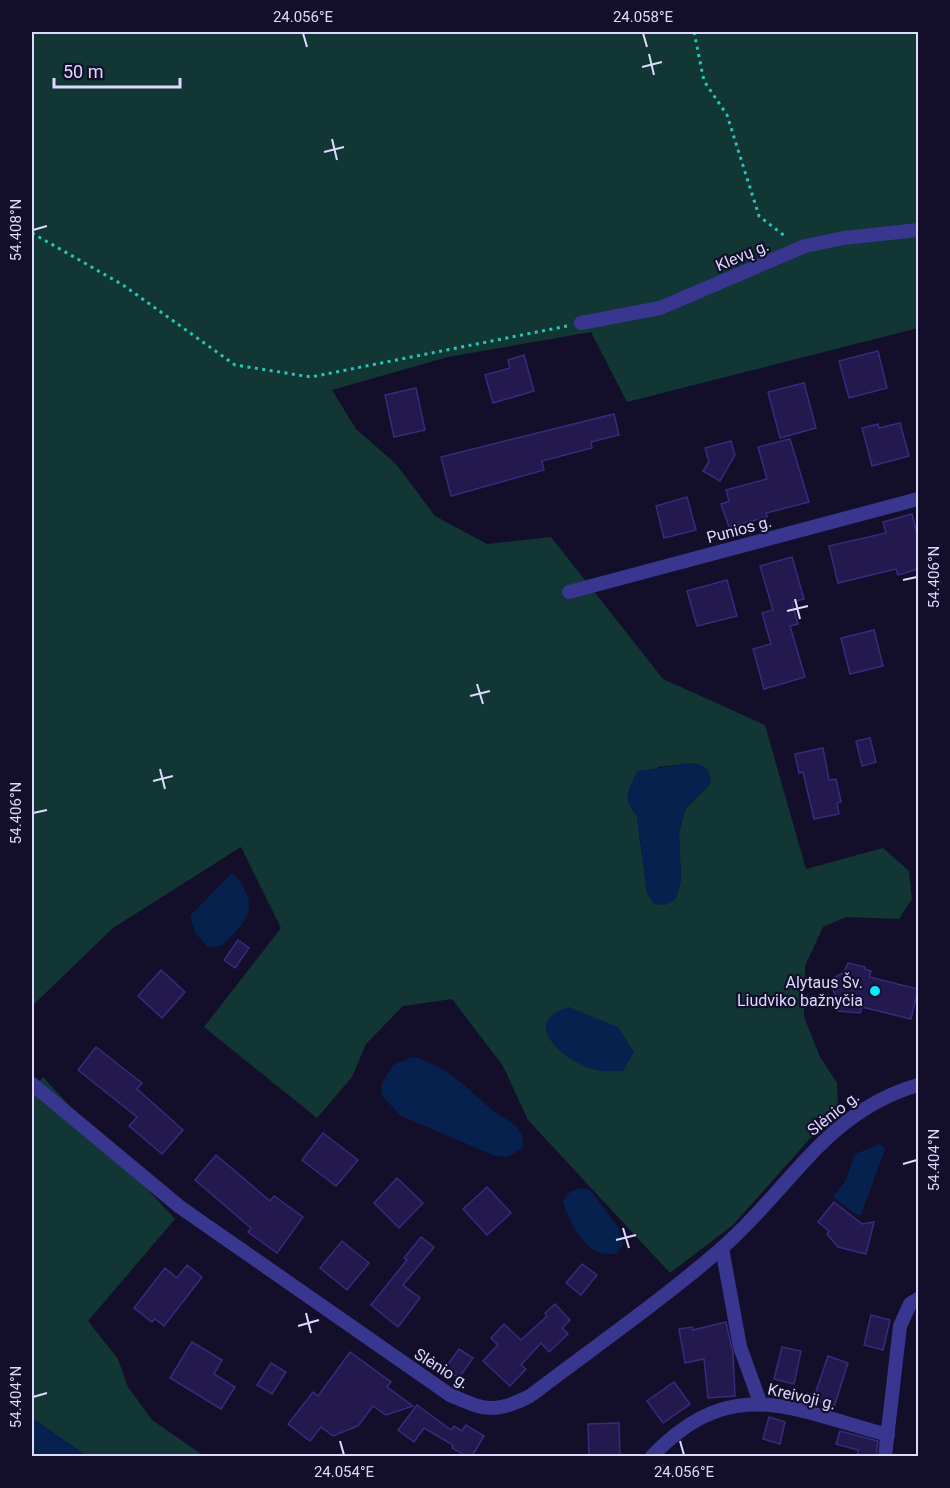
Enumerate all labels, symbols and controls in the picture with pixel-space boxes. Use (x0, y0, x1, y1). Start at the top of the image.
text: 24.056°E (273, 8, 334, 26)
text: 24.058°E (613, 8, 674, 26)
scale bar (54, 51, 180, 89)
text: 50 m (63, 61, 103, 82)
text: 54.408°N (7, 199, 25, 261)
street label: Klevų g. (713, 236, 772, 275)
street label: Punios g. (705, 512, 774, 547)
text: 54.406°N (925, 546, 943, 608)
text: 54.406°N (7, 782, 25, 844)
place label: Alytaus Šv. Liudviko bažnyčia (737, 972, 863, 1010)
marker: Alytaus Šv. Liudviko bažnyčia (868, 984, 882, 998)
street label: Slėnio g. (803, 1087, 863, 1140)
text: 54.404°N (925, 1129, 943, 1191)
street label: Slėnio g. (411, 1344, 473, 1393)
text: 54.404°N (7, 1366, 25, 1428)
street label: Kreivoji g. (766, 1379, 838, 1414)
text: 24.054°E (314, 1463, 375, 1481)
text: 24.056°E (654, 1463, 715, 1481)

